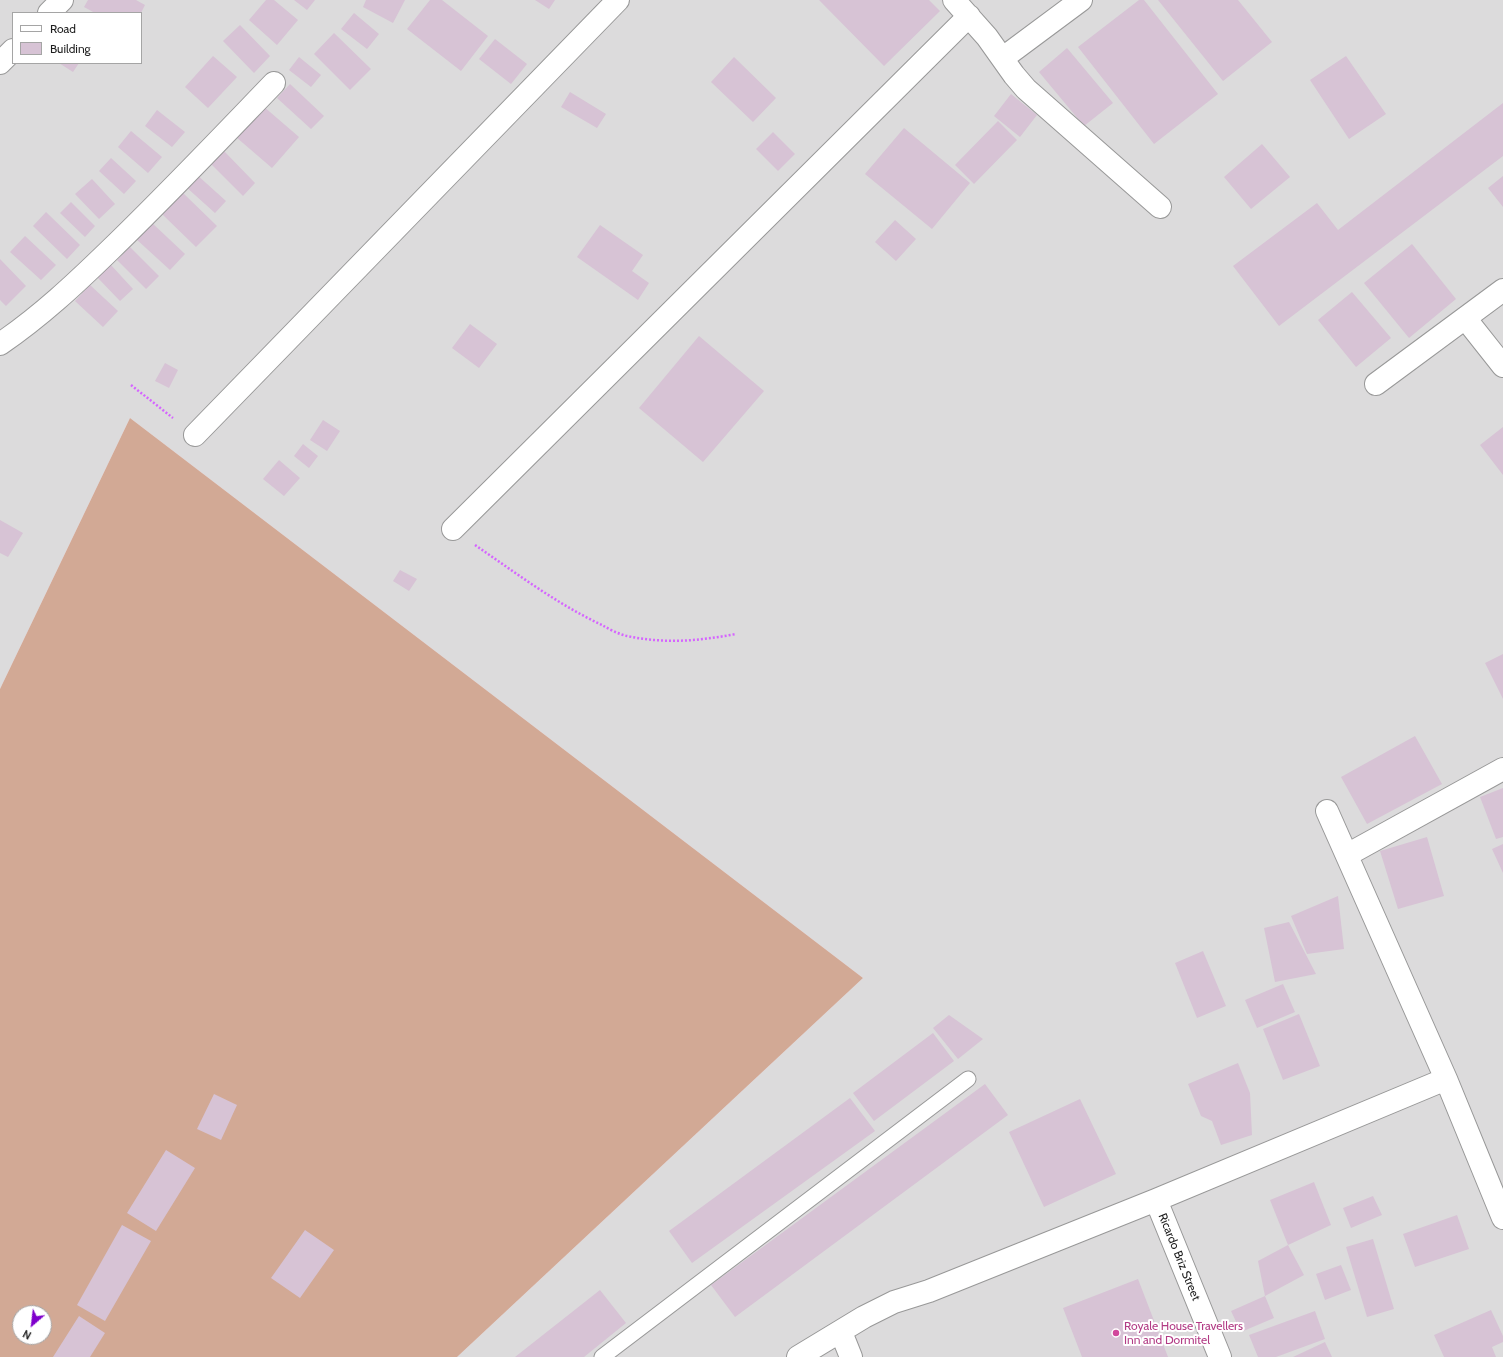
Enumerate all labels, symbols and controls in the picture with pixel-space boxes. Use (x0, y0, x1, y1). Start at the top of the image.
legend (12, 12, 142, 64)
text: Road (50, 21, 76, 36)
text: Building (50, 41, 91, 56)
street label: Ricardo Briz Street (1155, 1211, 1203, 1303)
north arrow (12, 1305, 52, 1345)
place label: Royale House Travellers Inn and Dormitel (1124, 1319, 1243, 1347)
text: N (20, 1327, 34, 1343)
marker: Royale House Travellers Inn and Dormitel (1111, 1328, 1121, 1338)

